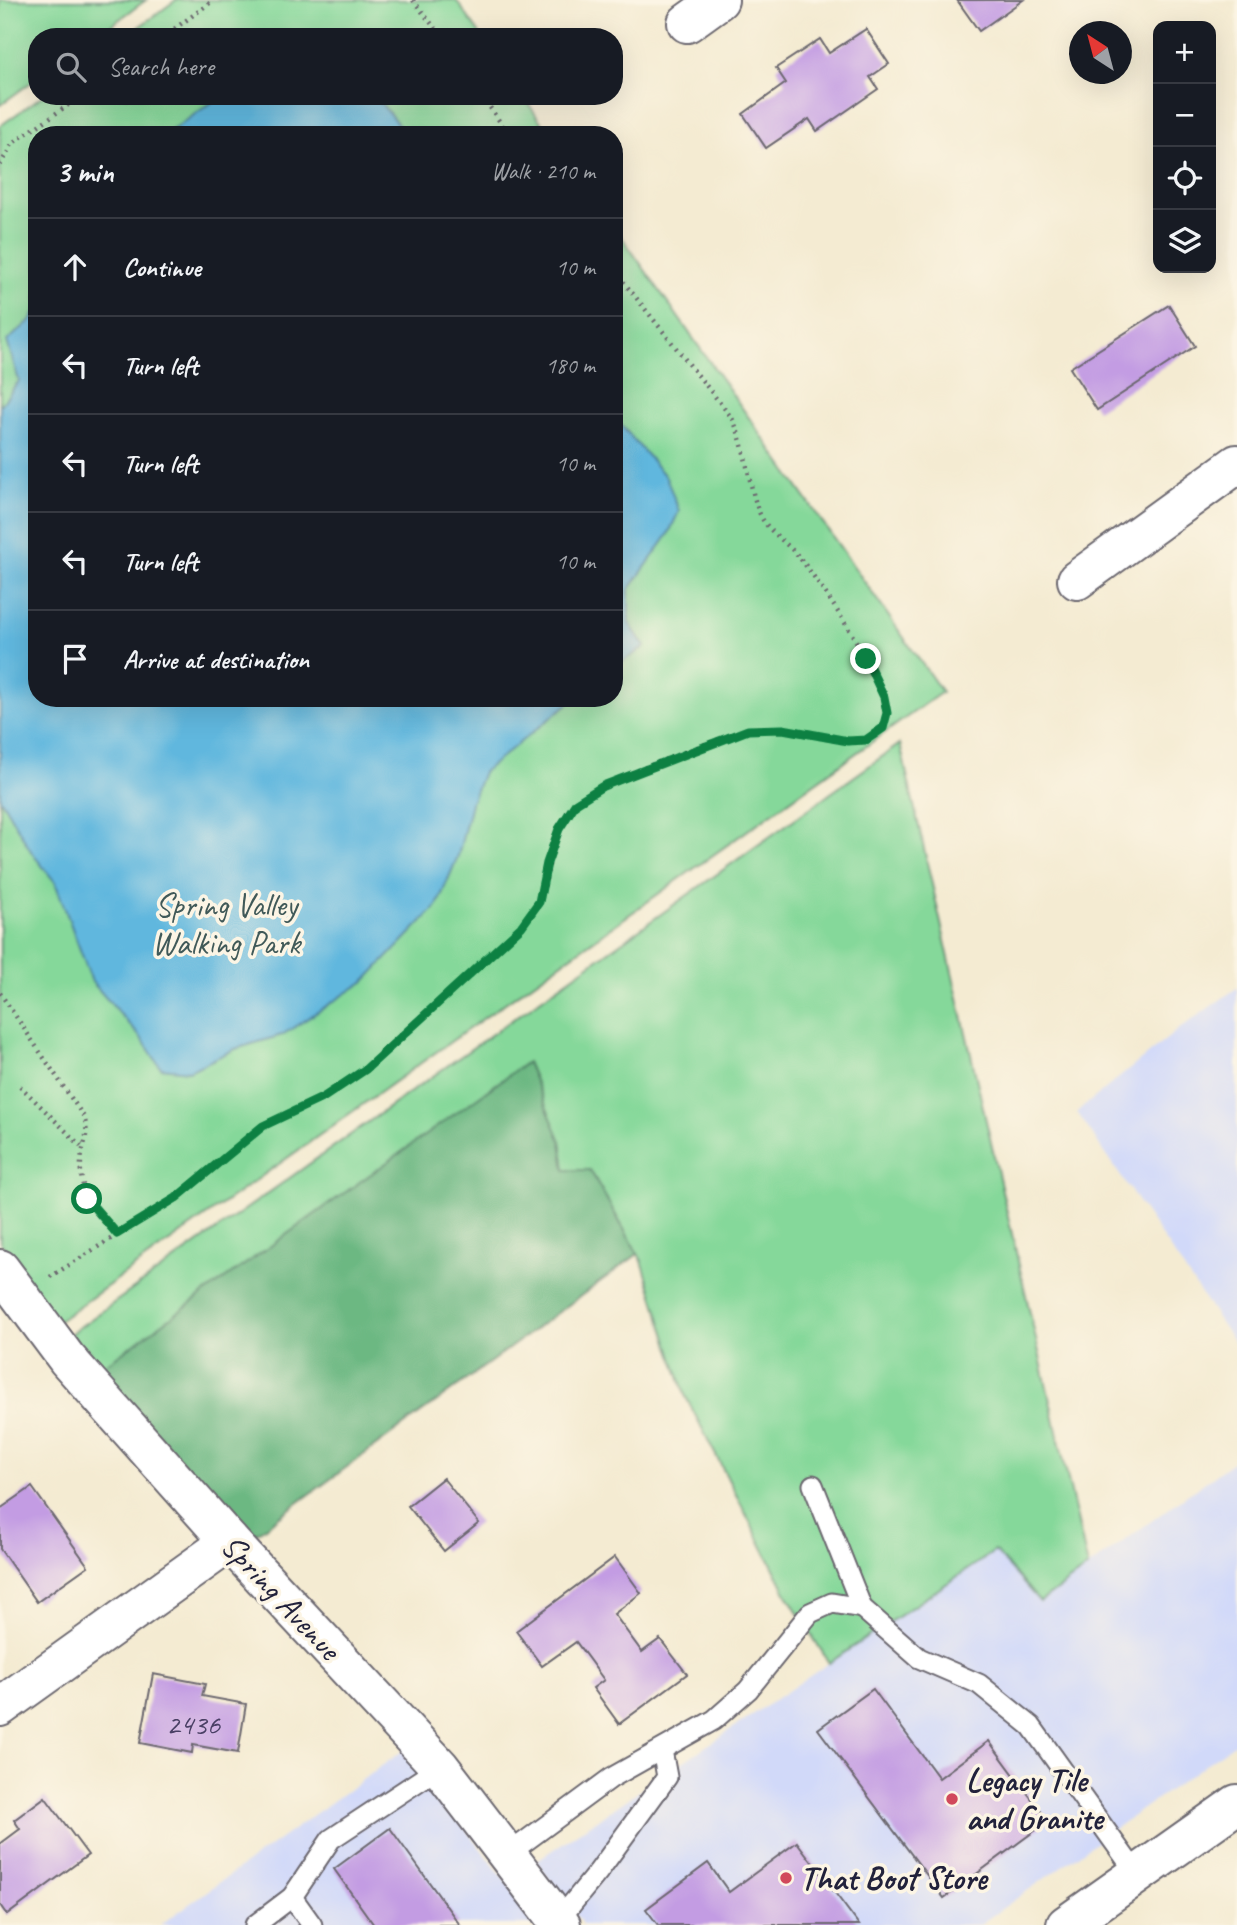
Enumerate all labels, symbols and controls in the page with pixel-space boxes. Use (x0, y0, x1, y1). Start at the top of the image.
north arrow (1069, 21, 1132, 84)
map controls (1153, 21, 1216, 273)
button: + (1153, 21, 1216, 84)
search box (28, 28, 623, 105)
icon: search (52, 48, 90, 86)
text: Search here (108, 50, 214, 83)
button: − (1153, 84, 1216, 147)
button: locate (1153, 147, 1216, 210)
text: 3 min (56, 153, 113, 191)
text: Walk · 210 m (491, 157, 595, 186)
button: layers (1153, 210, 1216, 273)
icon: ahead (56, 248, 94, 286)
text: Continue (123, 251, 201, 284)
text: 10 m (556, 253, 595, 282)
icon: left (56, 346, 94, 384)
text: Turn left (123, 349, 198, 382)
text: 180 m (546, 351, 595, 380)
icon: left (56, 444, 94, 482)
text: Turn left (123, 447, 198, 480)
text: 10 m (556, 449, 595, 478)
icon: left (56, 542, 94, 580)
text: Turn left (123, 545, 198, 578)
text: 10 m (556, 547, 595, 576)
icon: arrive (56, 640, 94, 678)
text: Arrive at destination (123, 643, 309, 676)
route end (850, 643, 881, 674)
park label: Spring Valley Walking Park (152, 884, 302, 964)
route start (71, 1183, 102, 1214)
street label: Spring Avenue (212, 1525, 351, 1670)
house number: 2436 (166, 1705, 221, 1743)
place label: Legacy Tile and Granite (966, 1759, 1105, 1839)
marker: Legacy Tile and Granite (944, 1791, 960, 1807)
place label: That Boot Store (800, 1857, 989, 1899)
marker: That Boot Store (778, 1870, 794, 1886)

